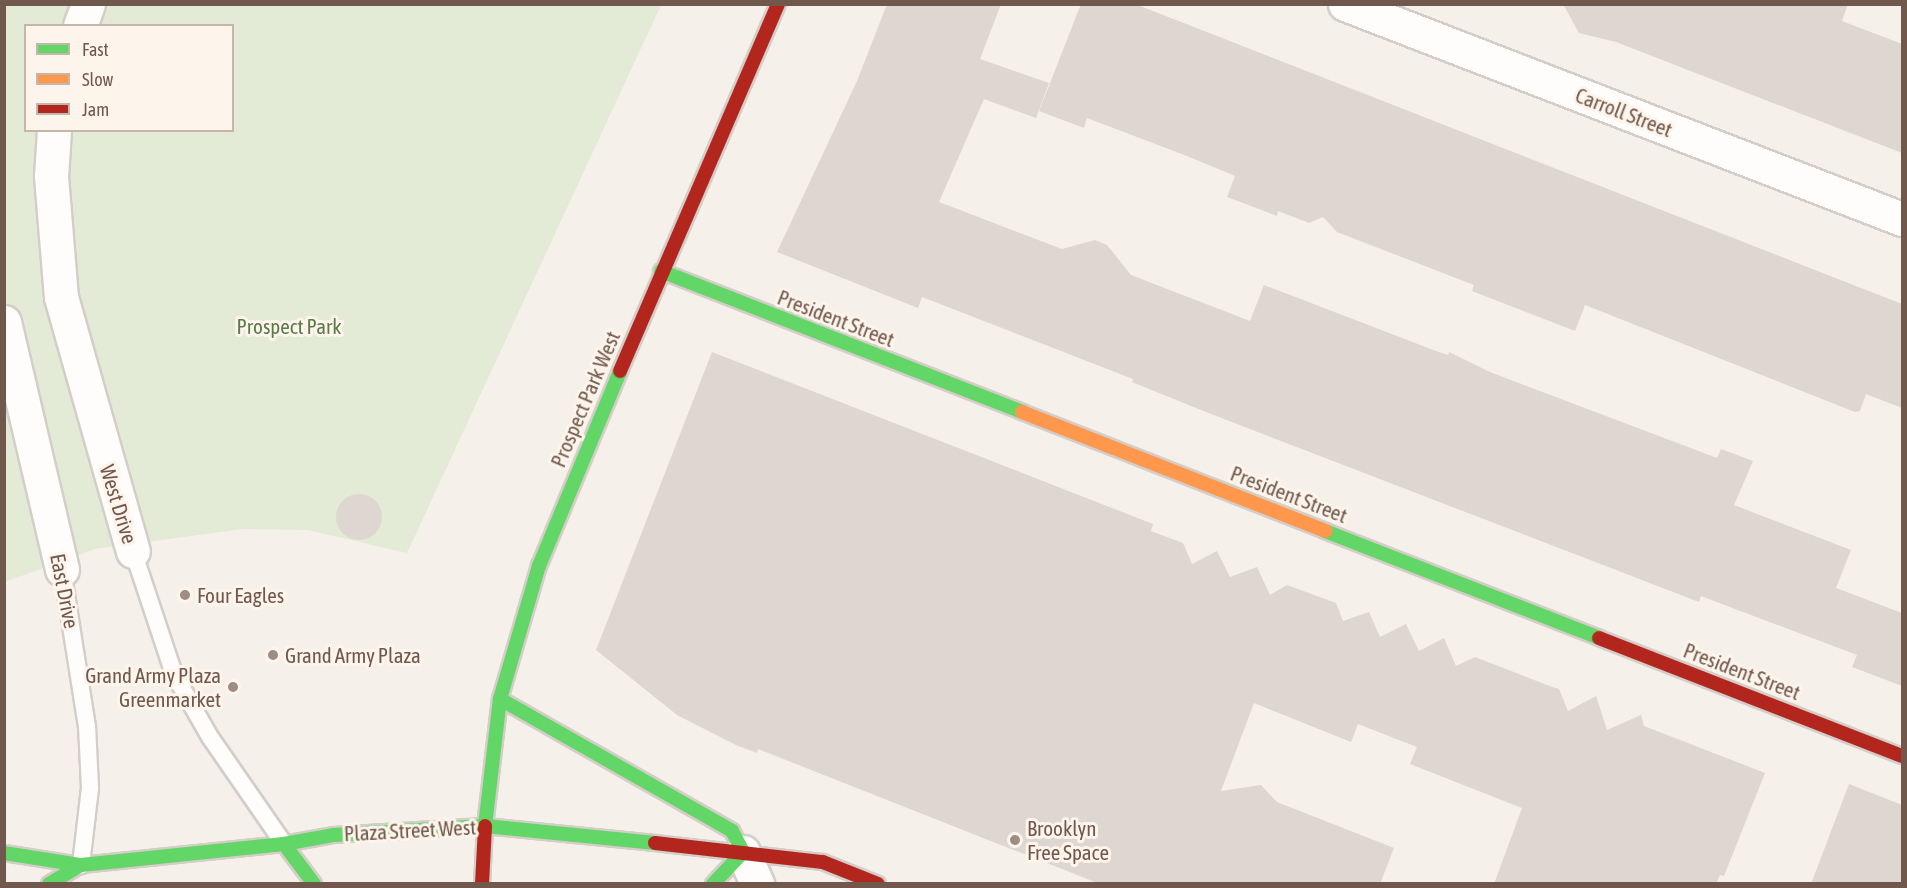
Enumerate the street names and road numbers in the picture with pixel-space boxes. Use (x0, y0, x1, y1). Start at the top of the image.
street label: Carroll Street (1572, 82, 1676, 142)
street label: President Street (774, 284, 898, 352)
street label: Prospect Park West (545, 327, 625, 471)
street label: President Street (1227, 460, 1351, 528)
street label: West Drive (95, 461, 143, 547)
street label: East Drive (45, 551, 85, 631)
street label: President Street (1680, 637, 1804, 705)
street label: Plaza Street West (343, 814, 477, 846)

